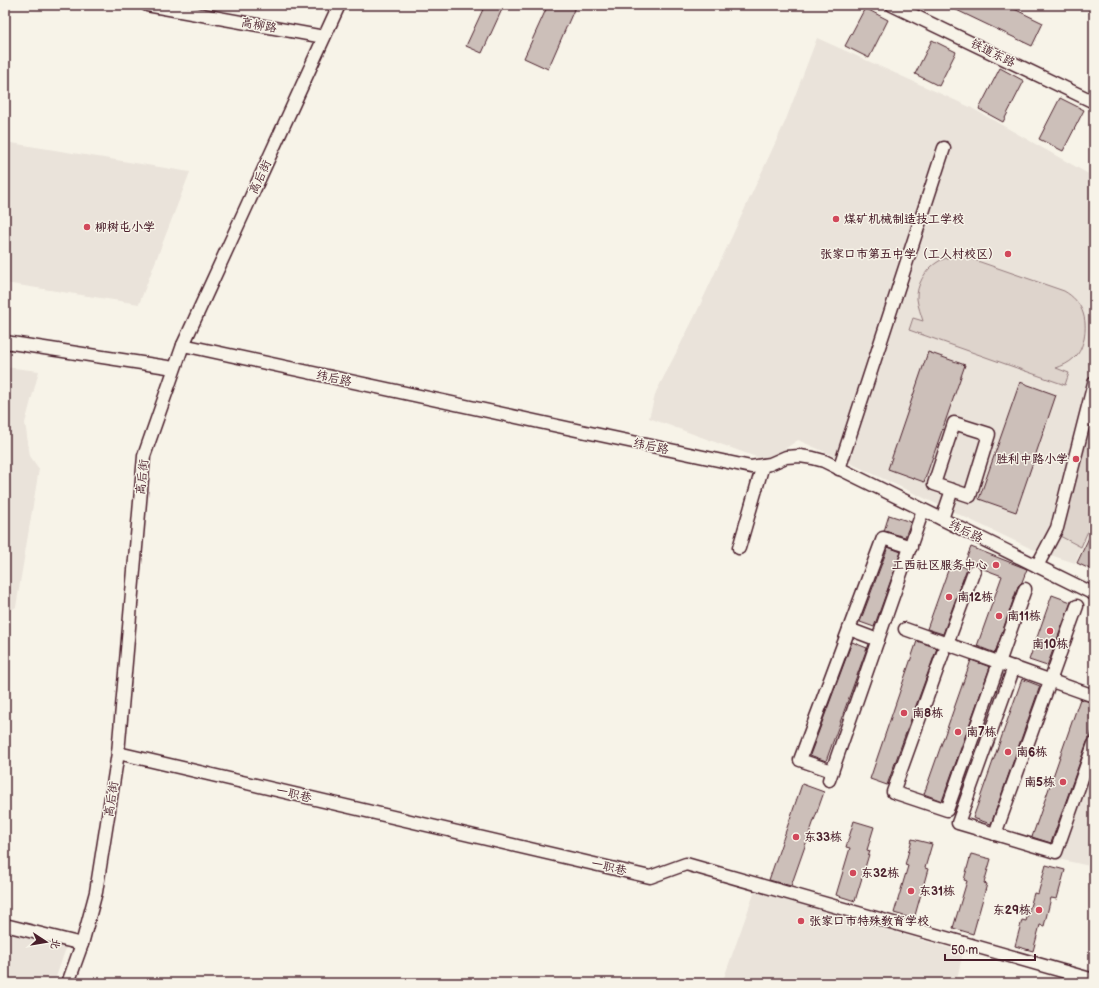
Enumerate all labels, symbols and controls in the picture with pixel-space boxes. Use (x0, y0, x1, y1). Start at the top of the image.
street label: 高柳路 (240, 15, 278, 36)
street label: 铁道东路 (968, 36, 1018, 71)
street label: 高后街 (246, 158, 275, 197)
place label: 煤矿机械制造技工学校 (844, 212, 964, 227)
marker: 煤矿机械制造技工学校 (831, 214, 841, 224)
place label: 柳树屯小学 (95, 220, 155, 235)
marker: 柳树屯小学 (82, 222, 92, 232)
place label: 张家口市第五中学（工人村校区） (820, 247, 1000, 262)
marker: 张家口市第五中学（工人村校区） (1003, 249, 1013, 259)
street label: 纬后路 (315, 367, 353, 390)
street label: 纬后路 (632, 435, 670, 458)
place label: 胜利中路小学 (996, 452, 1068, 467)
marker: 胜利中路小学 (1071, 454, 1081, 464)
street label: 高后街 (133, 458, 152, 496)
street label: 纬后路 (946, 517, 985, 546)
place label: 工西社区服务中心 (892, 558, 988, 573)
marker: 工西社区服务中心 (991, 560, 1001, 570)
place label: 南12栋 (957, 590, 993, 605)
marker: 南12栋 (944, 592, 954, 602)
place label: 南11栋 (1007, 609, 1041, 624)
marker: 南11栋 (994, 611, 1004, 621)
marker: 南10栋 (1045, 626, 1055, 636)
place label: 南10栋 (1032, 637, 1068, 652)
place label: 南8栋 (912, 706, 943, 721)
marker: 南8栋 (899, 708, 909, 718)
place label: 南7栋 (966, 725, 997, 740)
marker: 南7栋 (953, 727, 963, 737)
place label: 南6栋 (1016, 745, 1047, 760)
marker: 南6栋 (1003, 747, 1013, 757)
place label: 南5栋 (1024, 775, 1055, 790)
marker: 南5栋 (1058, 777, 1068, 787)
street label: 高后街 (101, 780, 122, 818)
street label: 一职巷 (275, 783, 313, 806)
place label: 东33栋 (804, 830, 842, 845)
marker: 东33栋 (791, 832, 801, 842)
street label: 一职巷 (590, 856, 628, 879)
place label: 东32栋 (861, 866, 899, 881)
marker: 东32栋 (848, 868, 858, 878)
place label: 东31栋 (919, 884, 955, 899)
marker: 东31栋 (906, 886, 916, 896)
place label: 东29栋 (993, 903, 1031, 918)
marker: 东29栋 (1034, 905, 1044, 915)
place label: 张家口市特殊教育学校 (809, 914, 929, 929)
marker: 张家口市特殊教育学校 (796, 916, 806, 926)
north arrow (26, 922, 66, 962)
scale bar (945, 936, 1035, 962)
text: 北 (48, 937, 63, 951)
text: 50 m (951, 943, 978, 958)

